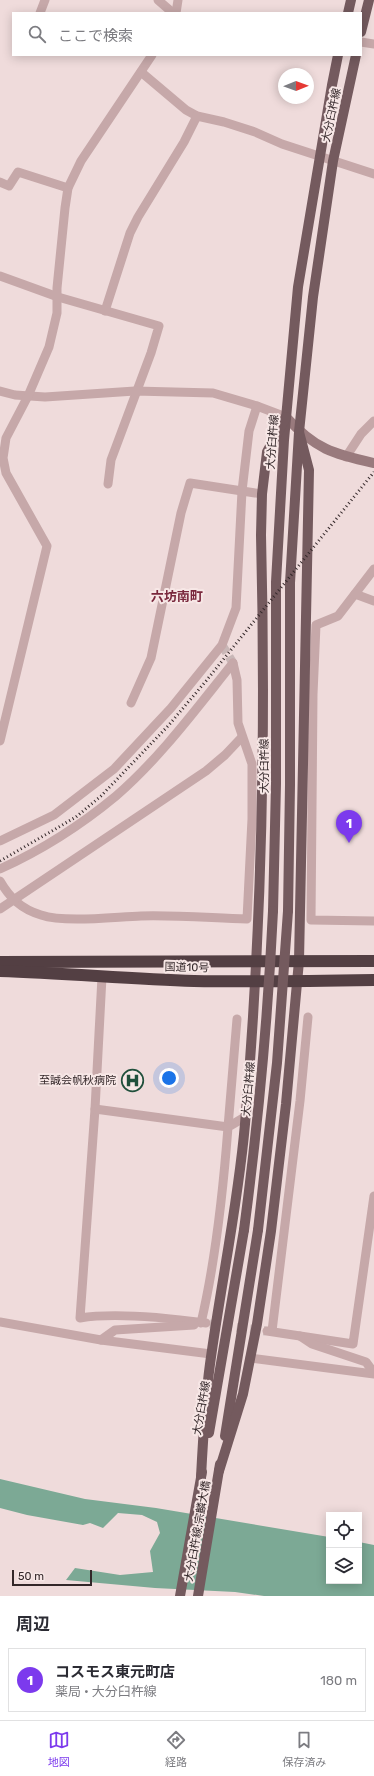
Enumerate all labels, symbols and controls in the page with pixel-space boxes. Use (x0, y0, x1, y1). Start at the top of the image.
search box (12, 12, 362, 56)
icon: search (26, 23, 48, 45)
text: ここで検索 (58, 27, 133, 45)
north arrow (278, 68, 314, 104)
street label: 大分臼杵線 (319, 87, 344, 143)
street label: 大分臼杵線 (264, 414, 281, 470)
district label: 六坊南町 (151, 589, 203, 604)
street label: 大分臼杵線 (258, 739, 271, 794)
pin: 1 (336, 810, 362, 843)
street label: 国道10号 (165, 961, 209, 974)
street label: 大分臼杵線 (240, 1061, 257, 1117)
hospital icon: 至誠会帆秋病院 (119, 1067, 145, 1093)
your location (159, 1068, 179, 1088)
place label: 至誠会帆秋病院 (39, 1074, 116, 1087)
street label: 大分臼杵線 (190, 1380, 213, 1436)
street label: 大分臼杵線;宗麟大橋 (182, 1480, 213, 1582)
map controls (326, 1512, 362, 1584)
button: locate (326, 1512, 362, 1548)
button: layers (326, 1548, 362, 1584)
scale bar (12, 1568, 92, 1587)
text: 50 m (18, 1570, 44, 1583)
text: 周辺 (16, 1614, 50, 1634)
text: コスモス東元町店 (55, 1663, 175, 1681)
text: 1 (27, 1673, 33, 1688)
text: 180 m (320, 1673, 357, 1688)
text: 薬局 · 大分臼杵線 (55, 1684, 157, 1699)
tab: 地図 (48, 1729, 70, 1769)
tab: 経路 (165, 1729, 187, 1769)
tab: 保存済み (282, 1729, 326, 1769)

